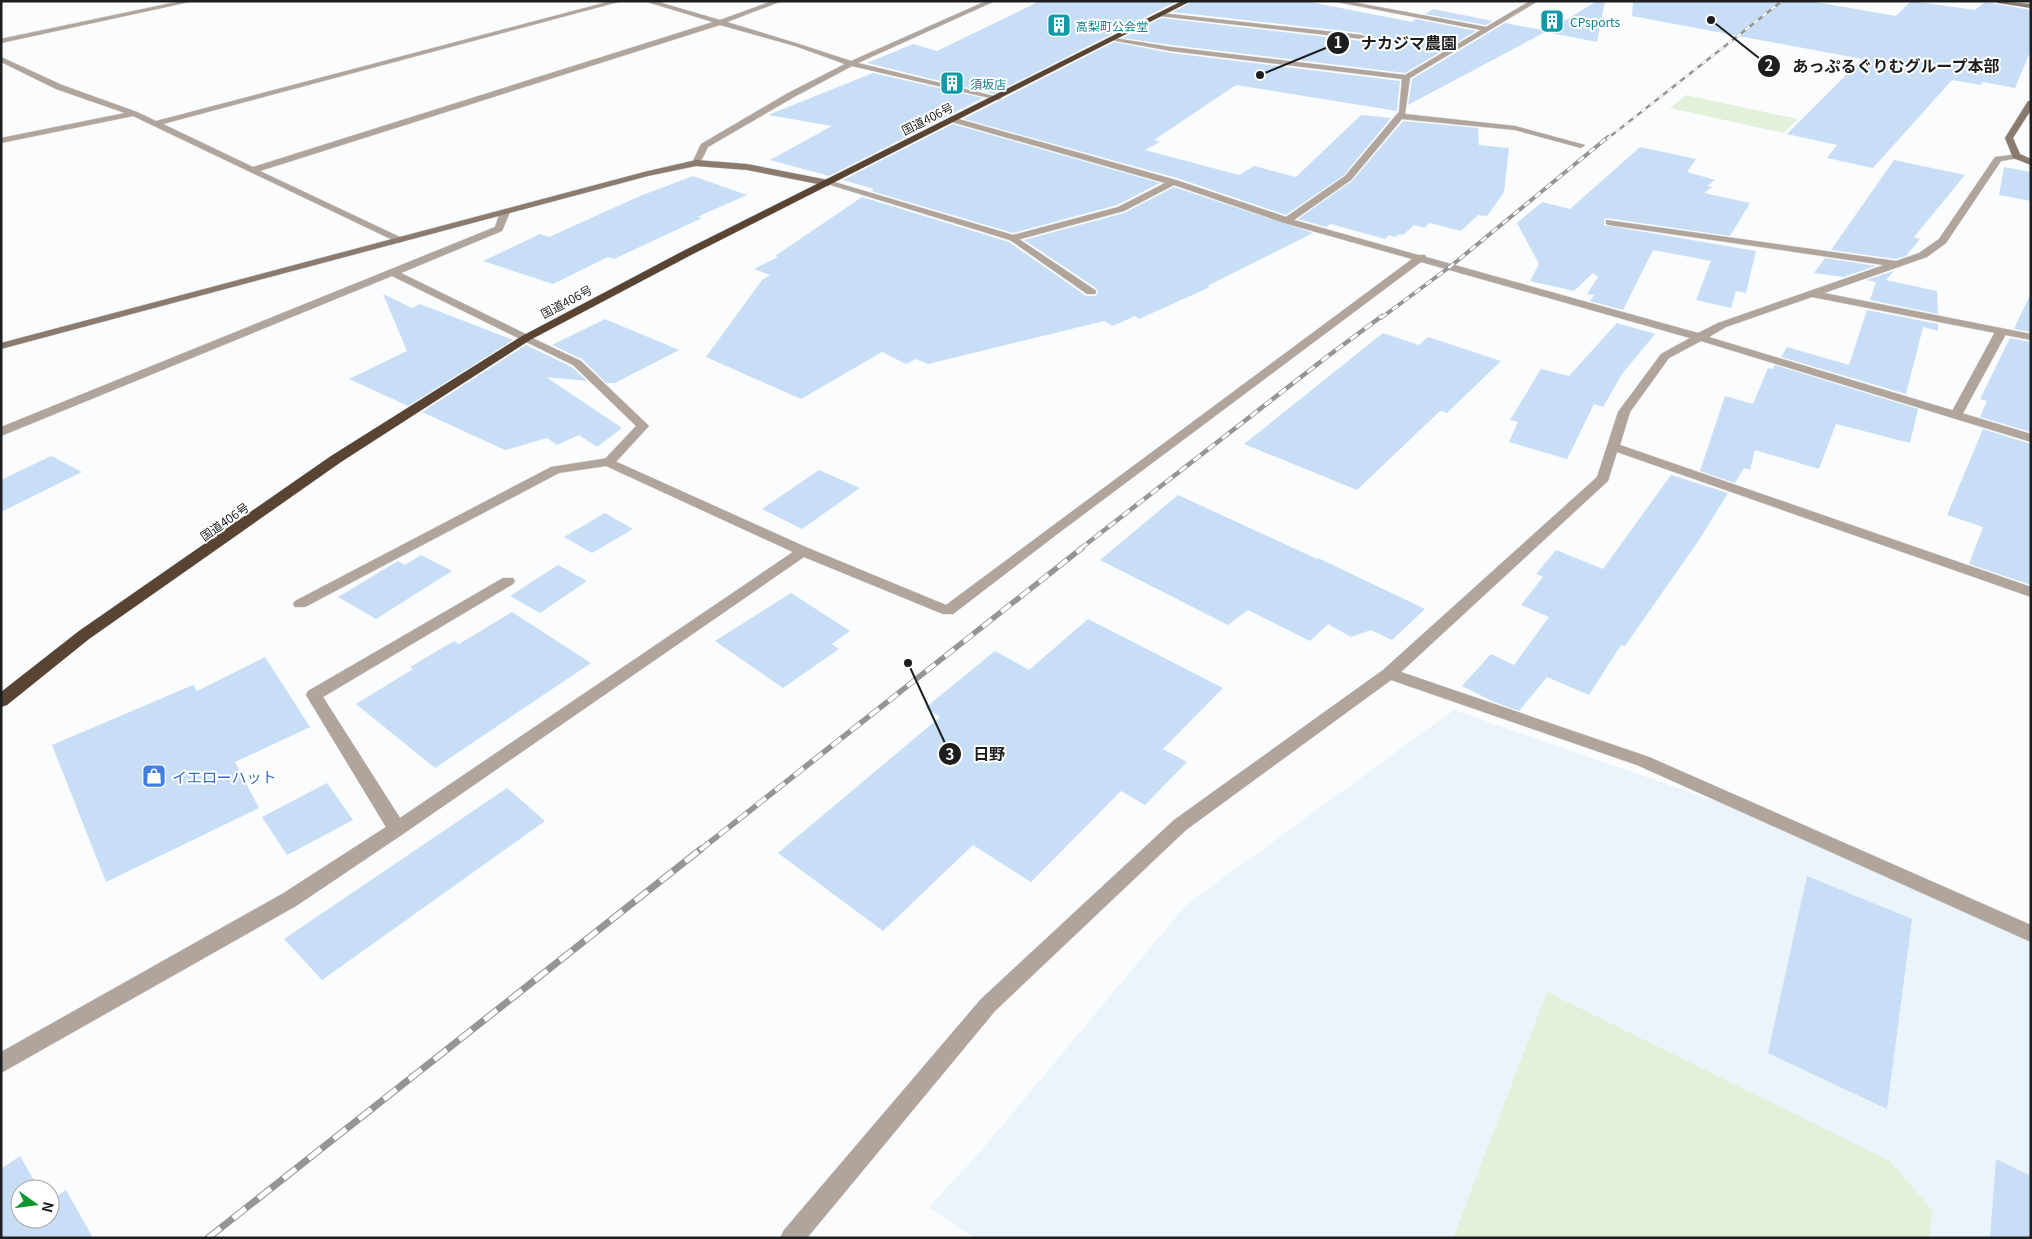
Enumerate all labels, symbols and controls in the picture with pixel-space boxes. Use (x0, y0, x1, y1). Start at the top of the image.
building icon: CPsports (1539, 8, 1565, 34)
building icon: 高梨町公会堂 (1046, 12, 1072, 38)
place label: CPsports (1570, 13, 1620, 30)
place label: 高梨町公会堂 (1076, 17, 1148, 34)
callout: ナカジマ農園 (1326, 28, 1467, 59)
text: ナカジマ農園 (1361, 30, 1457, 54)
text: 1 (1334, 31, 1342, 52)
callout: あっぷるぐりむグループ本部 (1757, 50, 2010, 81)
text: あっぷるぐりむグループ本部 (1792, 53, 2000, 77)
text: 2 (1765, 54, 1774, 75)
building icon: 須坂店 (939, 70, 965, 96)
place label: 須坂店 (970, 75, 1006, 92)
street label: 国道406号 (898, 98, 956, 138)
street label: 国道406号 (537, 280, 595, 322)
street label: 国道406号 (196, 498, 252, 544)
callout: 日野 (938, 739, 1015, 770)
text: 日野 (973, 741, 1005, 765)
text: 3 (946, 743, 955, 764)
shop icon: イエローハット (141, 763, 167, 789)
place label: イエローハット (172, 766, 277, 787)
north arrow (10, 1179, 60, 1229)
text: N (38, 1200, 60, 1215)

